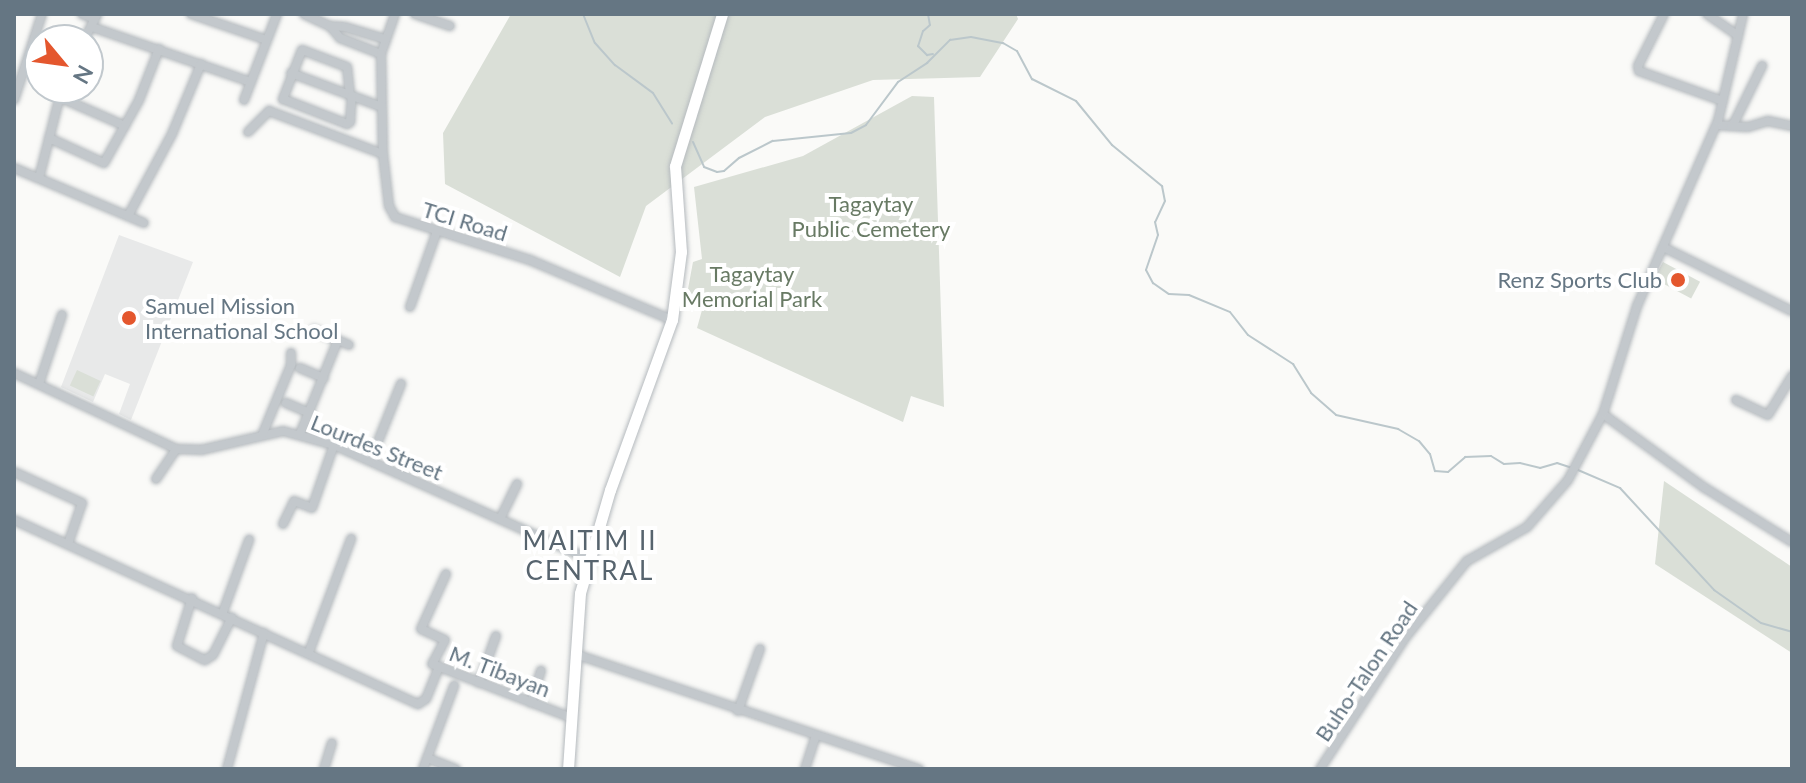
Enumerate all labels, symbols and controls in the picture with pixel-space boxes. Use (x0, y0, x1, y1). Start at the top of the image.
north arrow (24, 24, 104, 104)
text: N (68, 61, 100, 89)
park label: Tagaytay Public Cemetery (792, 190, 950, 242)
street label: TCI Road (419, 196, 511, 246)
park label: Tagaytay Memorial Park (682, 260, 822, 312)
place label: Renz Sports Club (1497, 267, 1662, 293)
marker: Renz Sports Club (1669, 271, 1687, 289)
place label: Samuel Mission International School (145, 292, 338, 344)
marker: Samuel Mission International School (120, 309, 138, 327)
street label: Lourdes Street (307, 409, 447, 485)
district label: MAITIM II CENTRAL (522, 525, 658, 586)
street label: Buho-Talon Road (1309, 596, 1423, 746)
street label: M. Tibayan (445, 640, 555, 702)

